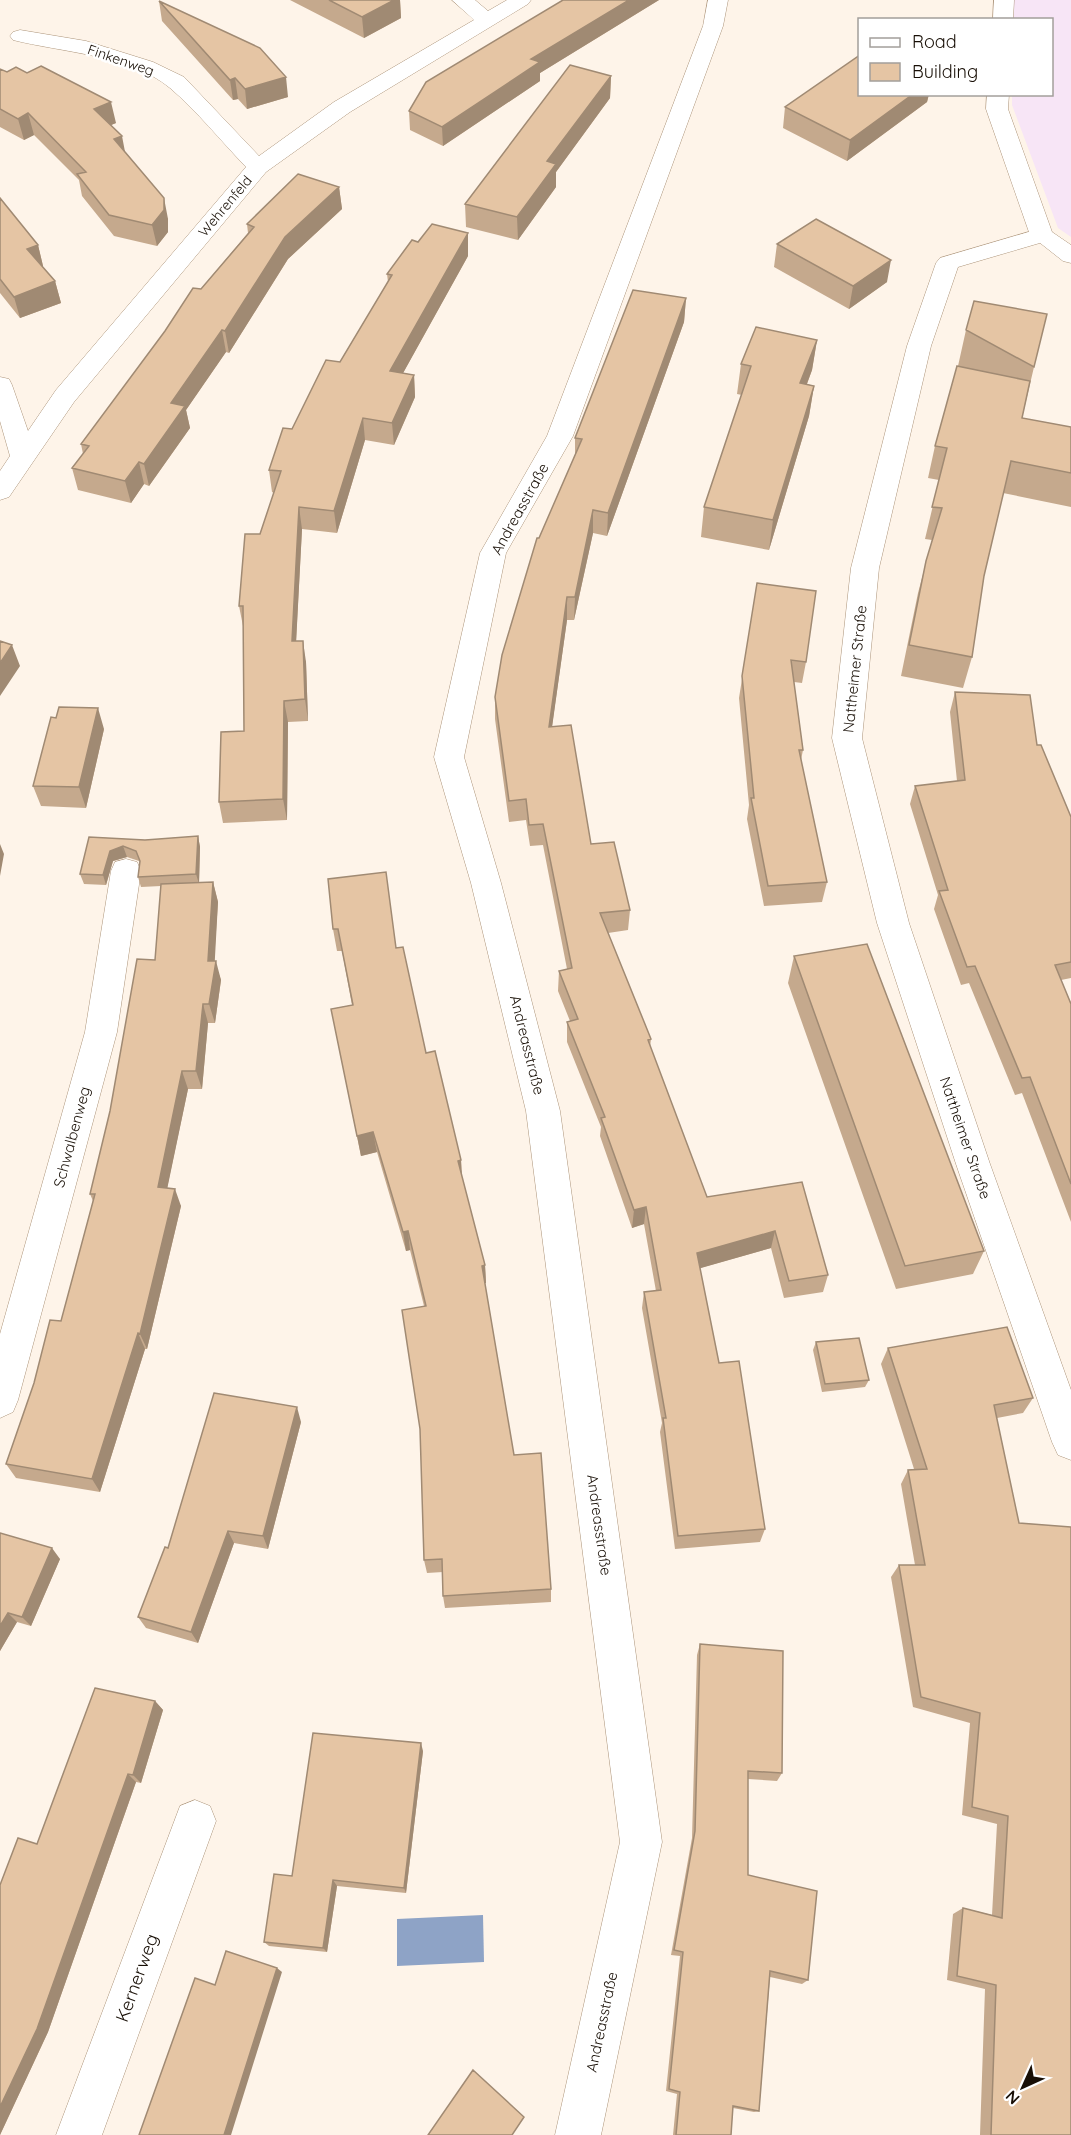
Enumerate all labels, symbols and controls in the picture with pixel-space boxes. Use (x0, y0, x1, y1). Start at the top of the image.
legend (858, 18, 1053, 96)
text: Road (912, 30, 957, 53)
street label: Finkenweg (85, 40, 157, 80)
text: Building (912, 60, 978, 83)
street label: Wehrenfeld (194, 172, 256, 240)
street label: Andreasstraße (487, 460, 553, 558)
street label: Nattheimer Straße (838, 604, 871, 734)
street label: Andreasstraße (506, 993, 549, 1097)
street label: Nattheimer Straße (936, 1074, 995, 1202)
street label: Schwalbenweg (49, 1084, 94, 1190)
street label: Andreasstraße (583, 1473, 616, 1577)
street label: Kernerweg (110, 1931, 163, 2025)
street label: Andreasstraße (582, 1970, 621, 2074)
north arrow (993, 2057, 1053, 2117)
text: N (1001, 2086, 1024, 2109)

